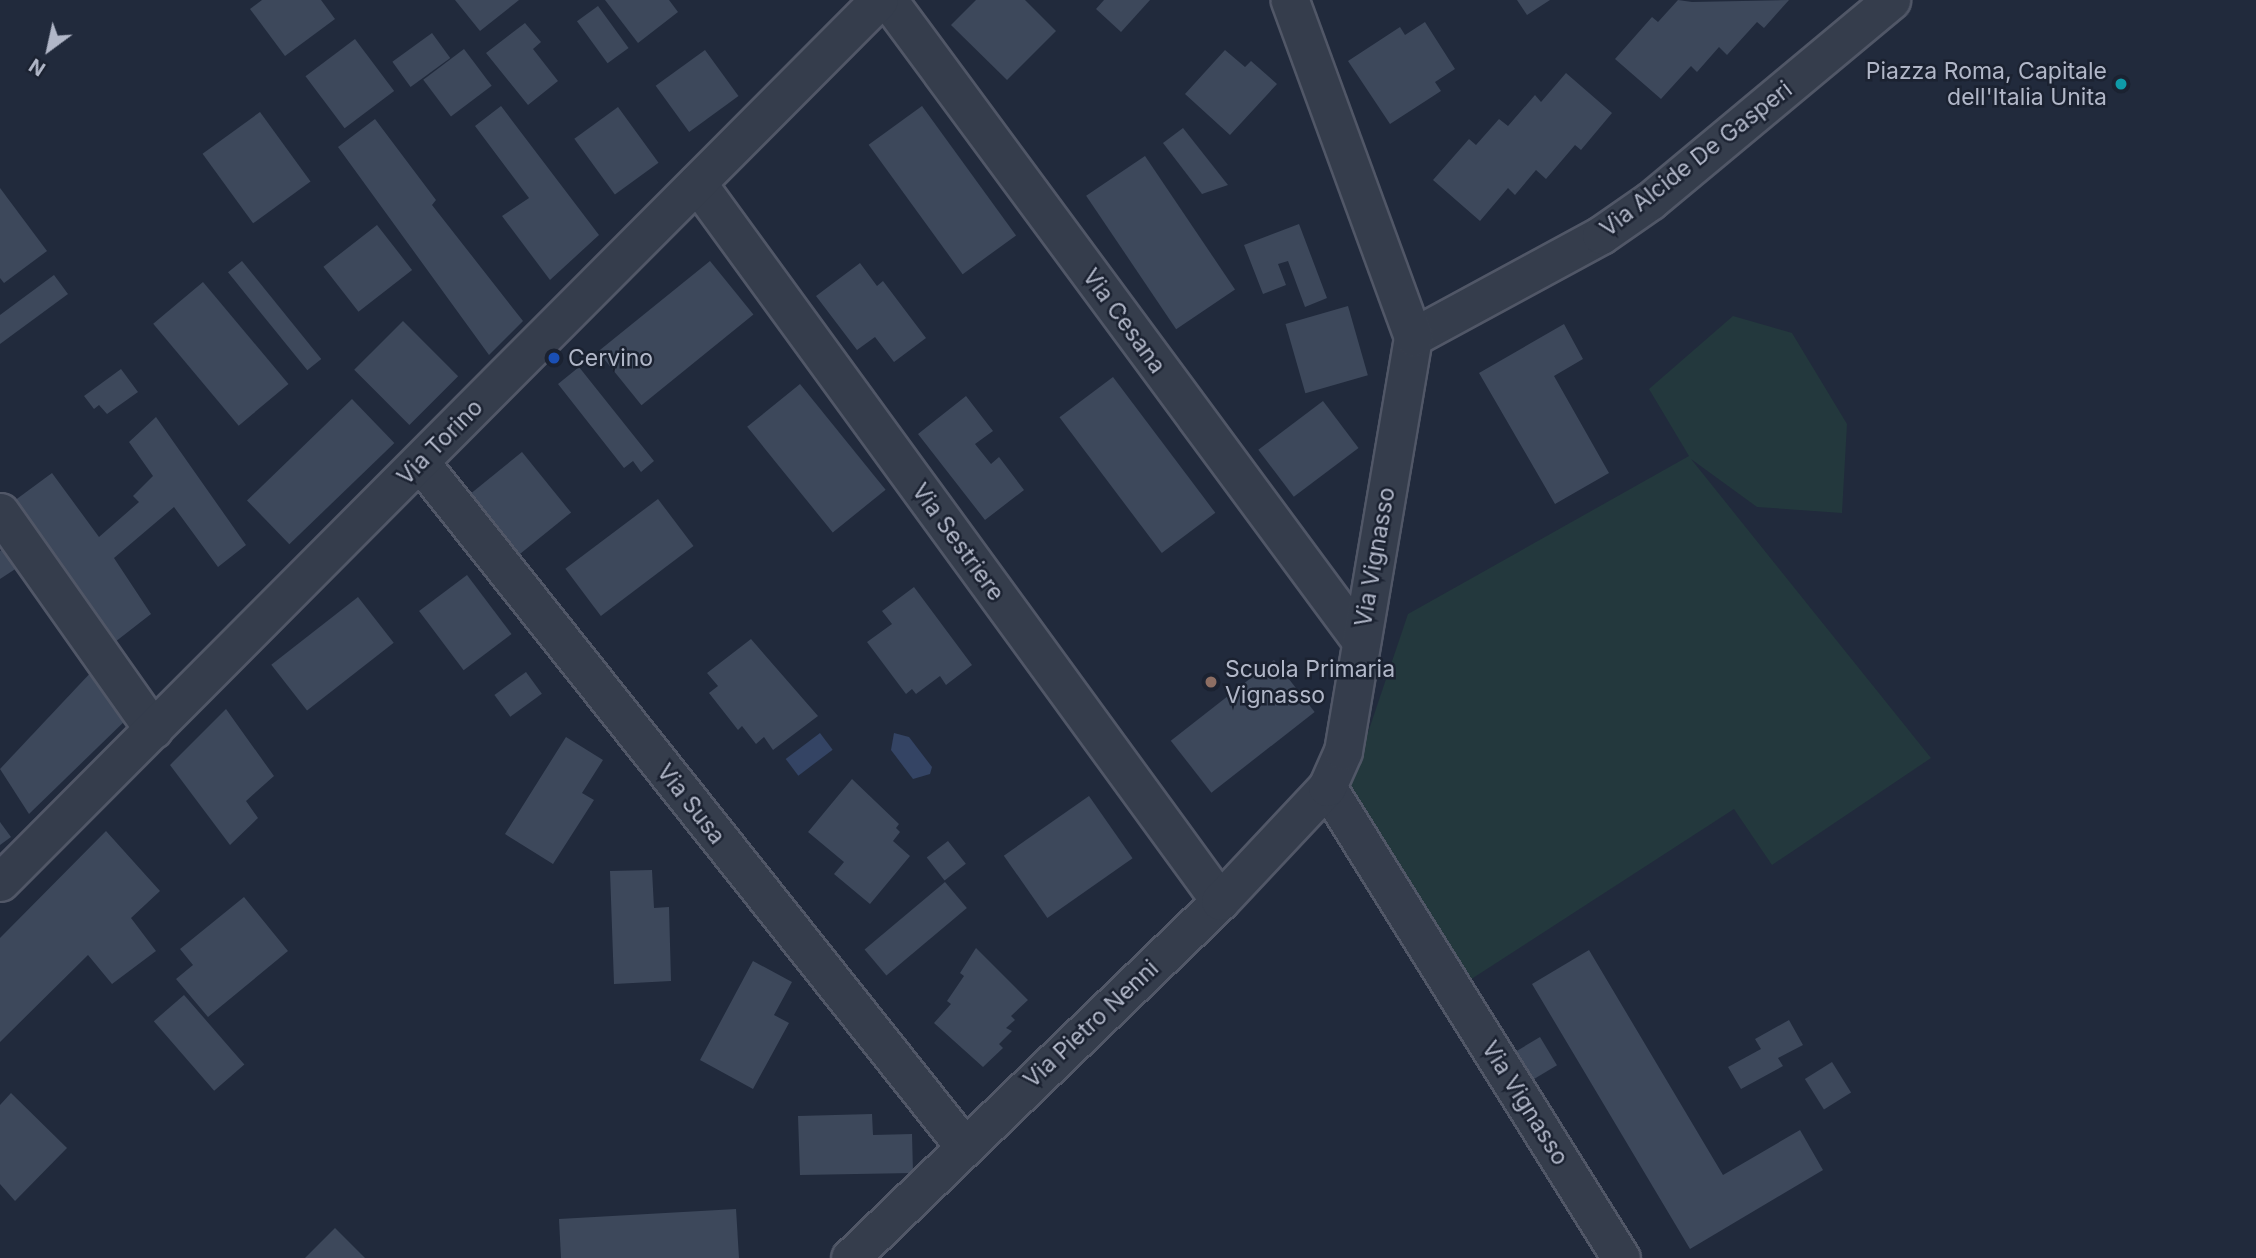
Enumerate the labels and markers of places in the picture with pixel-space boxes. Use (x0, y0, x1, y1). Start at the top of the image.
place label: Piazza Roma, Capitale dell'Italia Unita (1866, 57, 2107, 111)
marker: Piazza Roma, Capitale dell'Italia Unita (2113, 76, 2129, 92)
place label: Cervino (568, 344, 653, 372)
marker: Cervino (546, 350, 562, 366)
place label: Scuola Primaria Vignasso (1225, 655, 1395, 709)
marker: Scuola Primaria Vignasso (1203, 674, 1219, 690)

